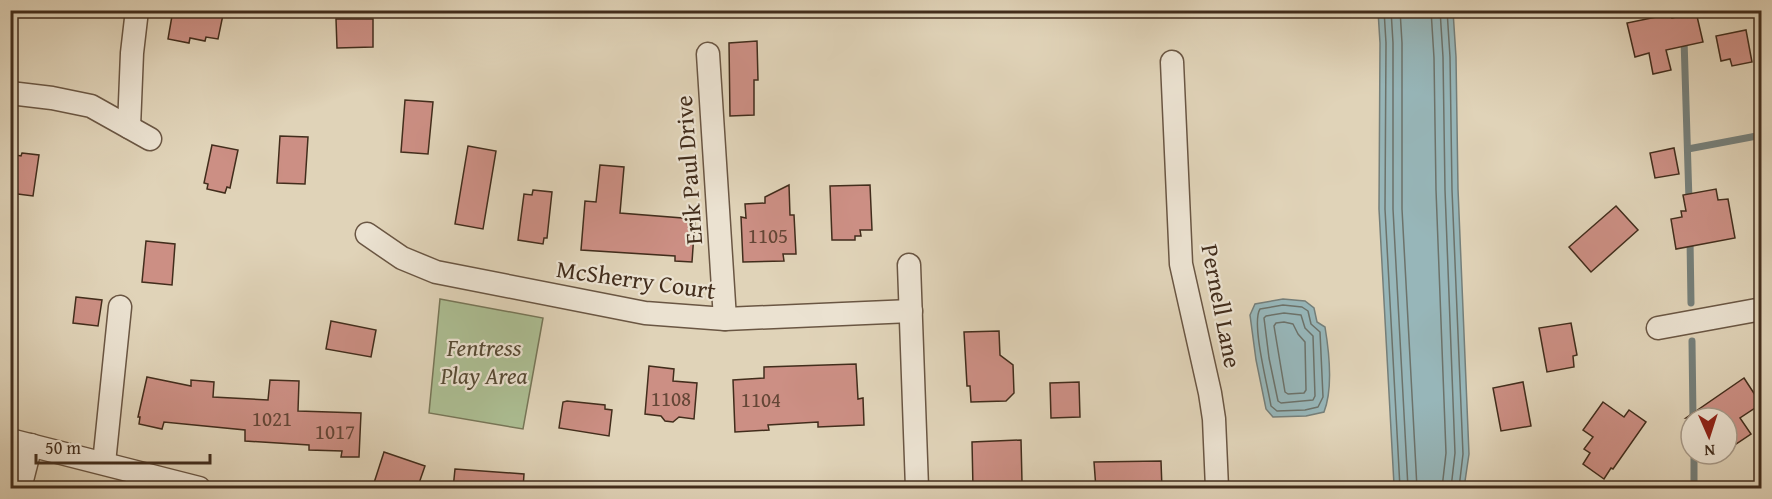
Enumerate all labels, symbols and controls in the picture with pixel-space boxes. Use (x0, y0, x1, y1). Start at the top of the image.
street label: Erik Paul Drive (666, 94, 711, 246)
house number: 1105 (748, 220, 788, 251)
street label: Pernell Lane (1192, 241, 1251, 371)
street label: McSherry Court (554, 251, 718, 308)
park label: Fentress Play Area (439, 330, 528, 393)
house number: 1108 (651, 383, 691, 414)
house number: 1104 (741, 384, 781, 415)
house number: 1021 (252, 403, 292, 434)
north arrow (1679, 406, 1739, 466)
house number: 1017 (315, 416, 355, 447)
scale bar (36, 427, 210, 465)
text: 50 m (45, 434, 81, 461)
text: N (1704, 439, 1716, 463)

